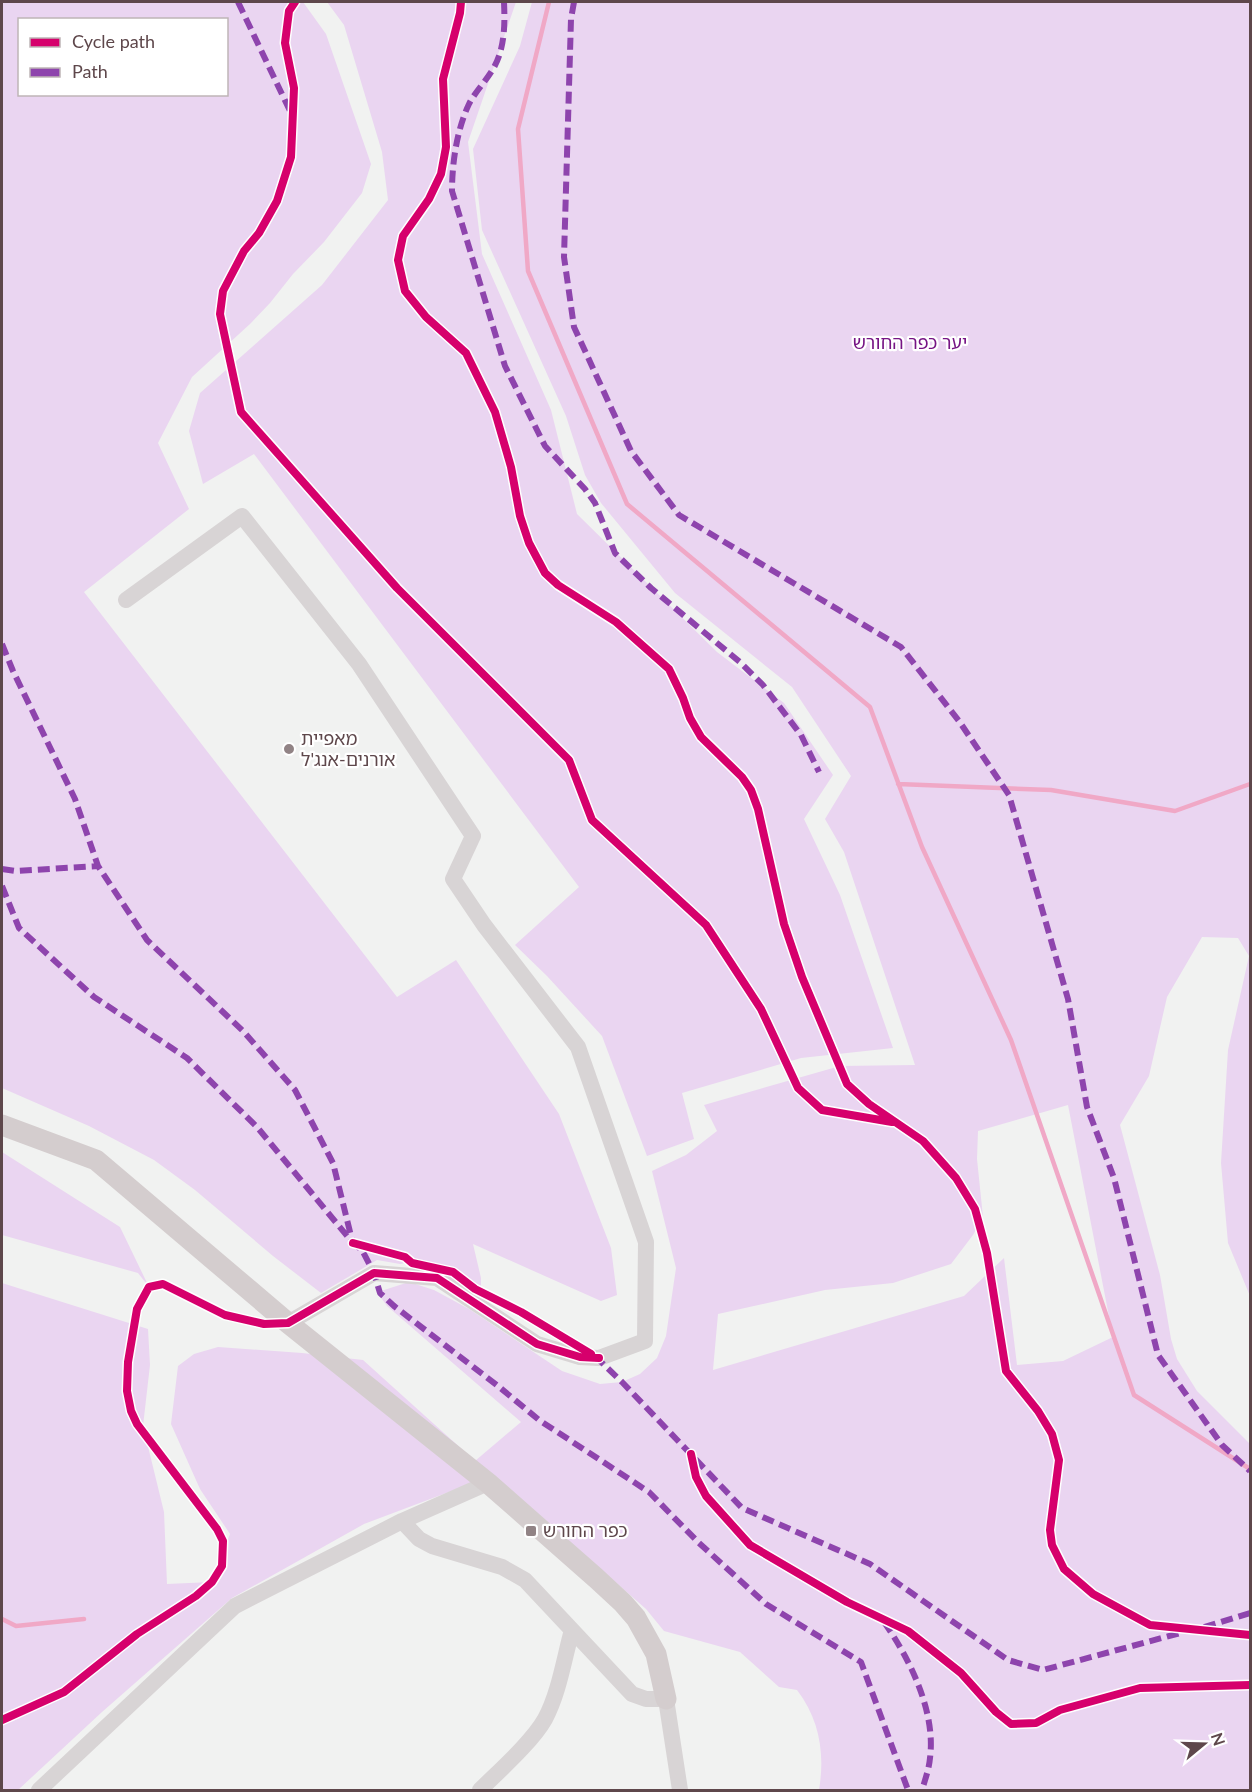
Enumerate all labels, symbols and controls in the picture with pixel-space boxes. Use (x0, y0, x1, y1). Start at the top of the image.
legend (18, 18, 228, 96)
text: Cycle path (72, 30, 155, 52)
text: Path (72, 60, 108, 82)
park label: יער כפר החורש (853, 331, 967, 353)
place label: מאפיית אורנים-אנג'ל (301, 727, 395, 770)
marker: מאפיית אורנים-אנג'ל (282, 742, 296, 756)
place label: כפר החורש (543, 1519, 628, 1541)
marker: כפר החורש (524, 1524, 538, 1538)
north arrow (1174, 1714, 1234, 1774)
text: N (1208, 1730, 1230, 1748)

